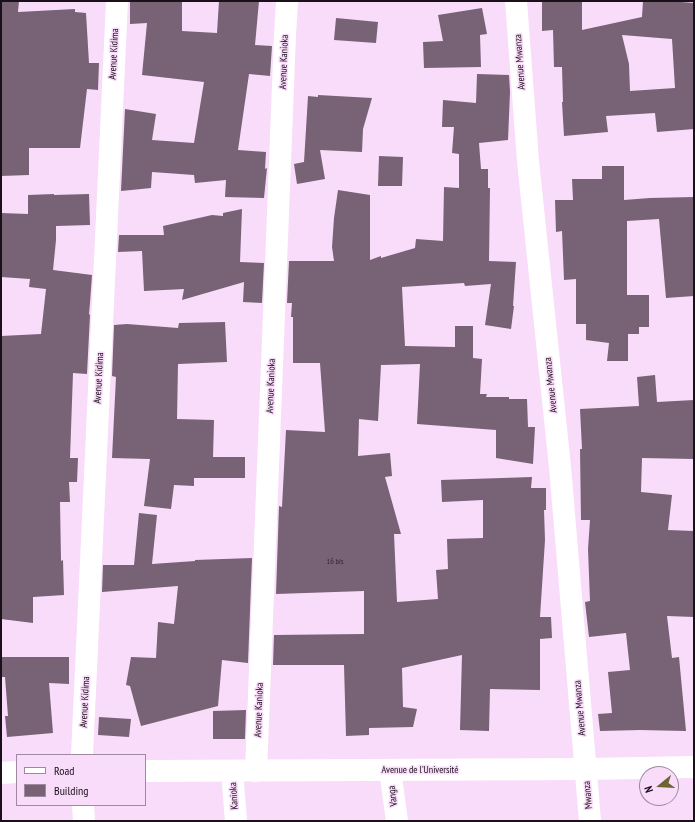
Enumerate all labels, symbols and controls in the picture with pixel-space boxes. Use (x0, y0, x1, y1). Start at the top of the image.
street label: Avenue Kidima (107, 28, 121, 80)
street label: Avenue Kanioka (277, 34, 291, 90)
street label: Avenue Mwanza (512, 34, 528, 90)
street label: Avenue Kidima (92, 352, 106, 404)
street label: Avenue Mwanza (542, 357, 560, 413)
street label: Avenue Kanioka (264, 358, 278, 414)
house number: 16 bis (327, 557, 343, 567)
street label: Avenue Kidima (78, 676, 92, 728)
street label: Avenue Mwanza (572, 680, 588, 736)
street label: Avenue Kanioka (252, 682, 266, 738)
legend (16, 754, 146, 806)
text: Road (54, 763, 74, 778)
street label: Avenue de l’Université (382, 764, 458, 776)
north arrow (639, 766, 679, 806)
street label: Mwanza (581, 780, 595, 810)
street label: Kanioka (227, 782, 241, 810)
text: Building (54, 783, 89, 798)
text: N (641, 784, 656, 794)
street label: Vanga (386, 785, 400, 807)

